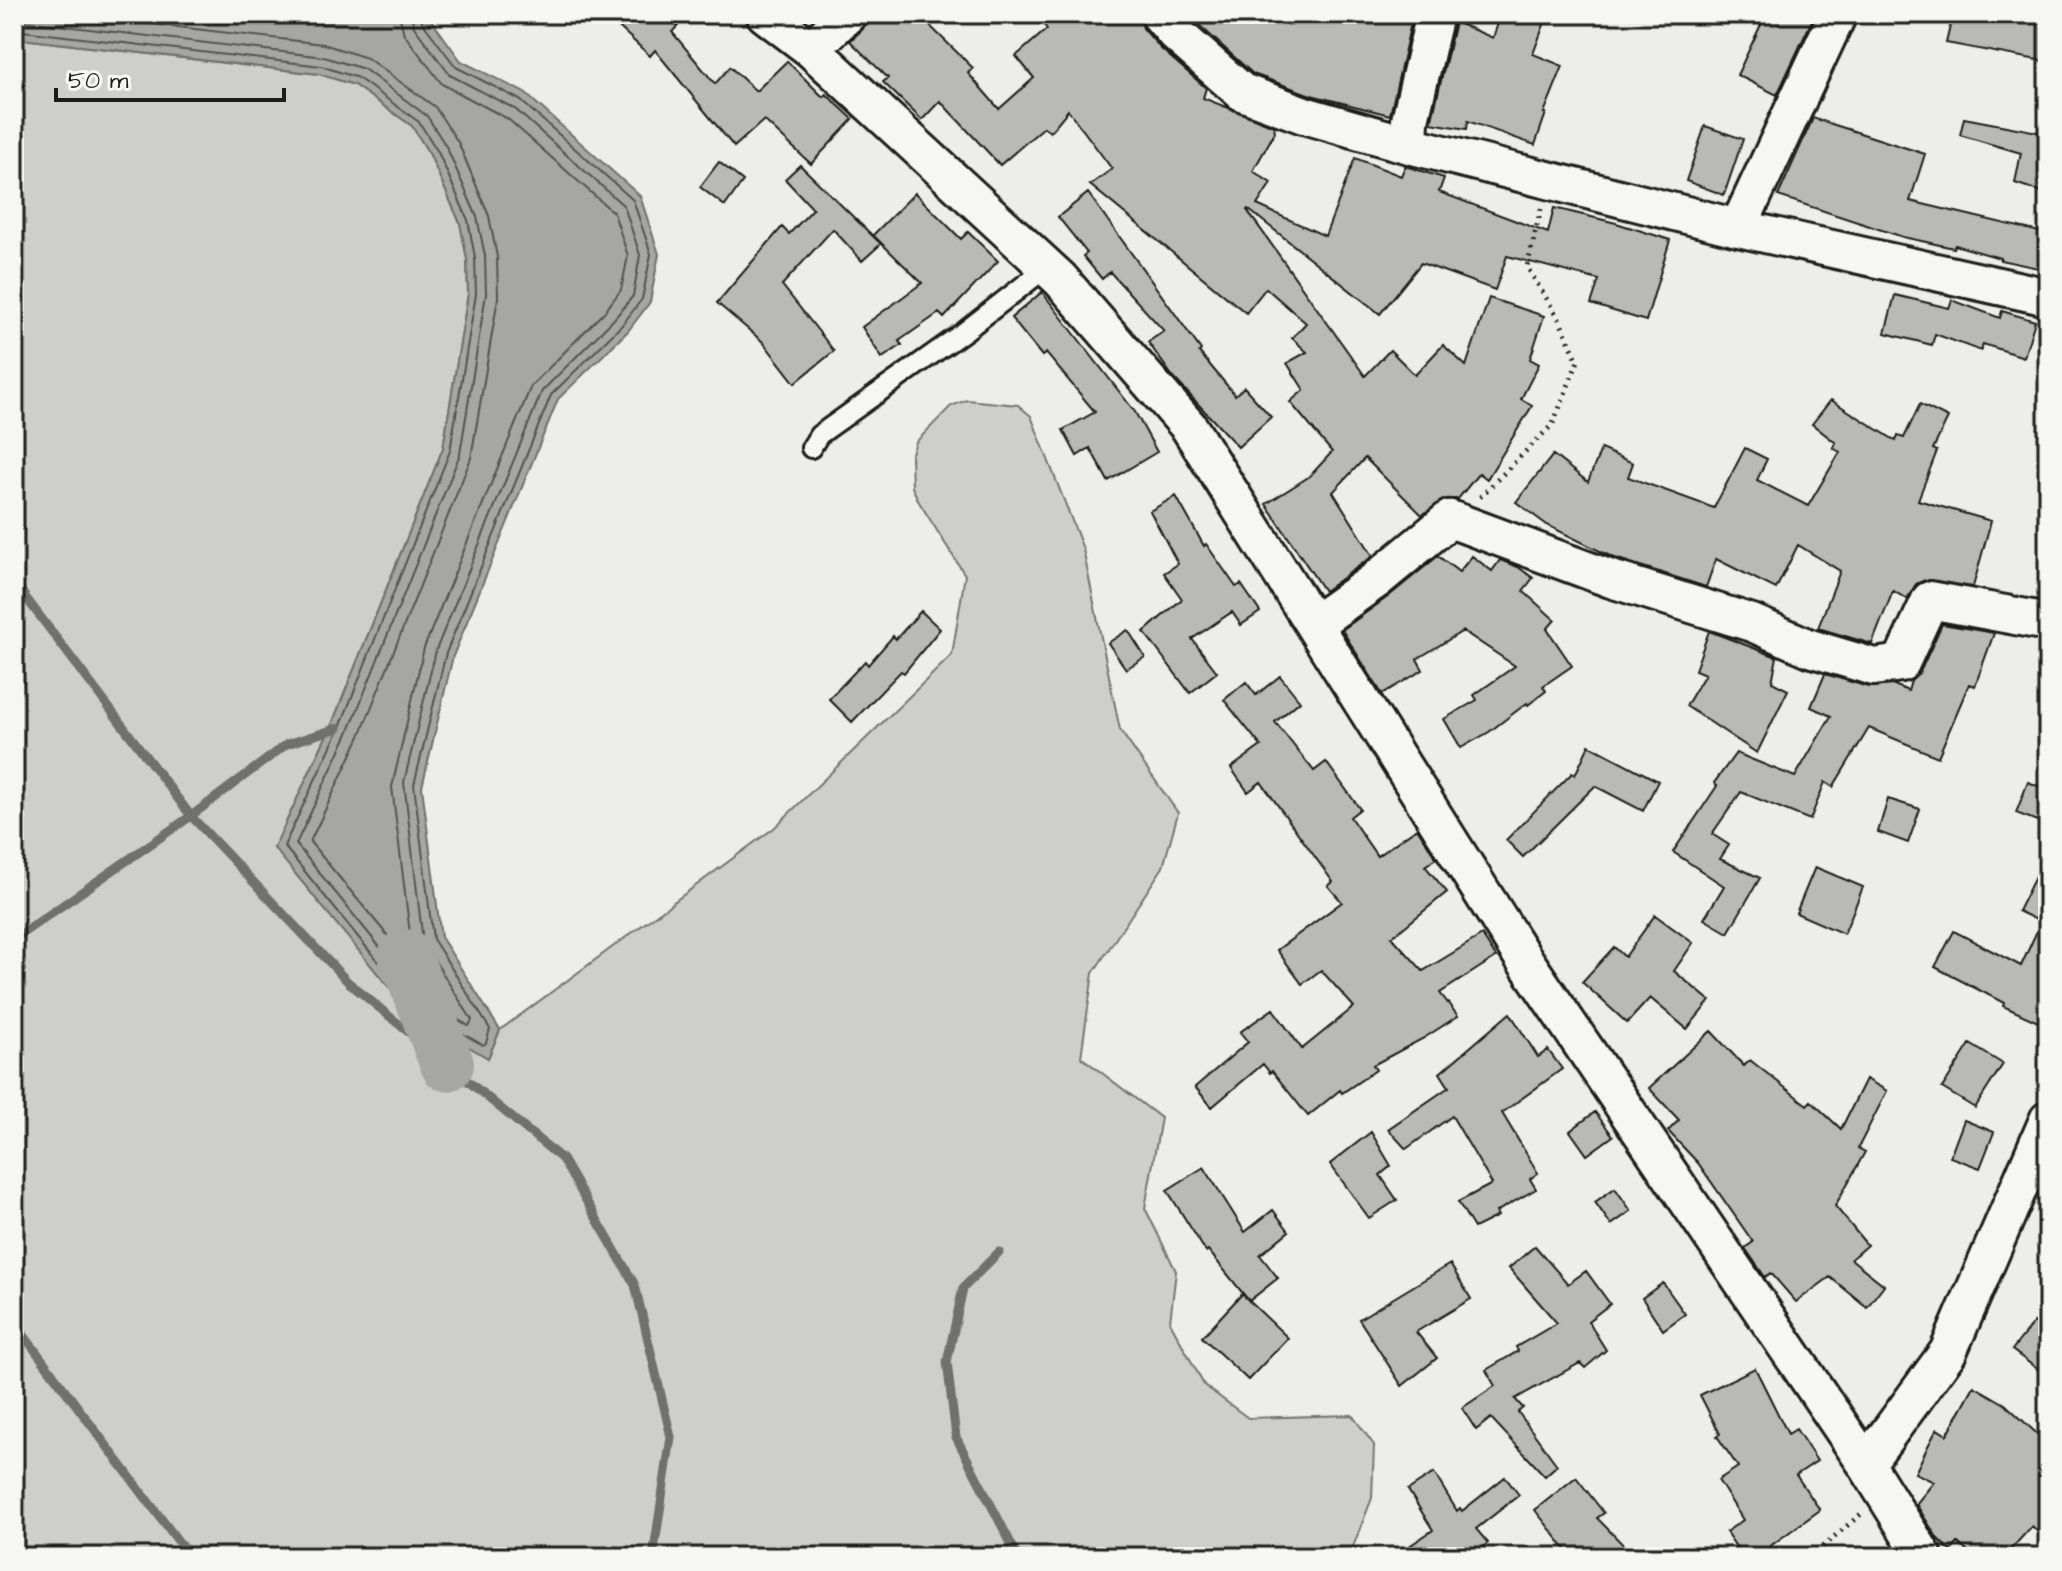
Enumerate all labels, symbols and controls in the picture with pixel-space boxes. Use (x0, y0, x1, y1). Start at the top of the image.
scale bar (56, 52, 284, 102)
text: 50 m (68, 64, 129, 98)

